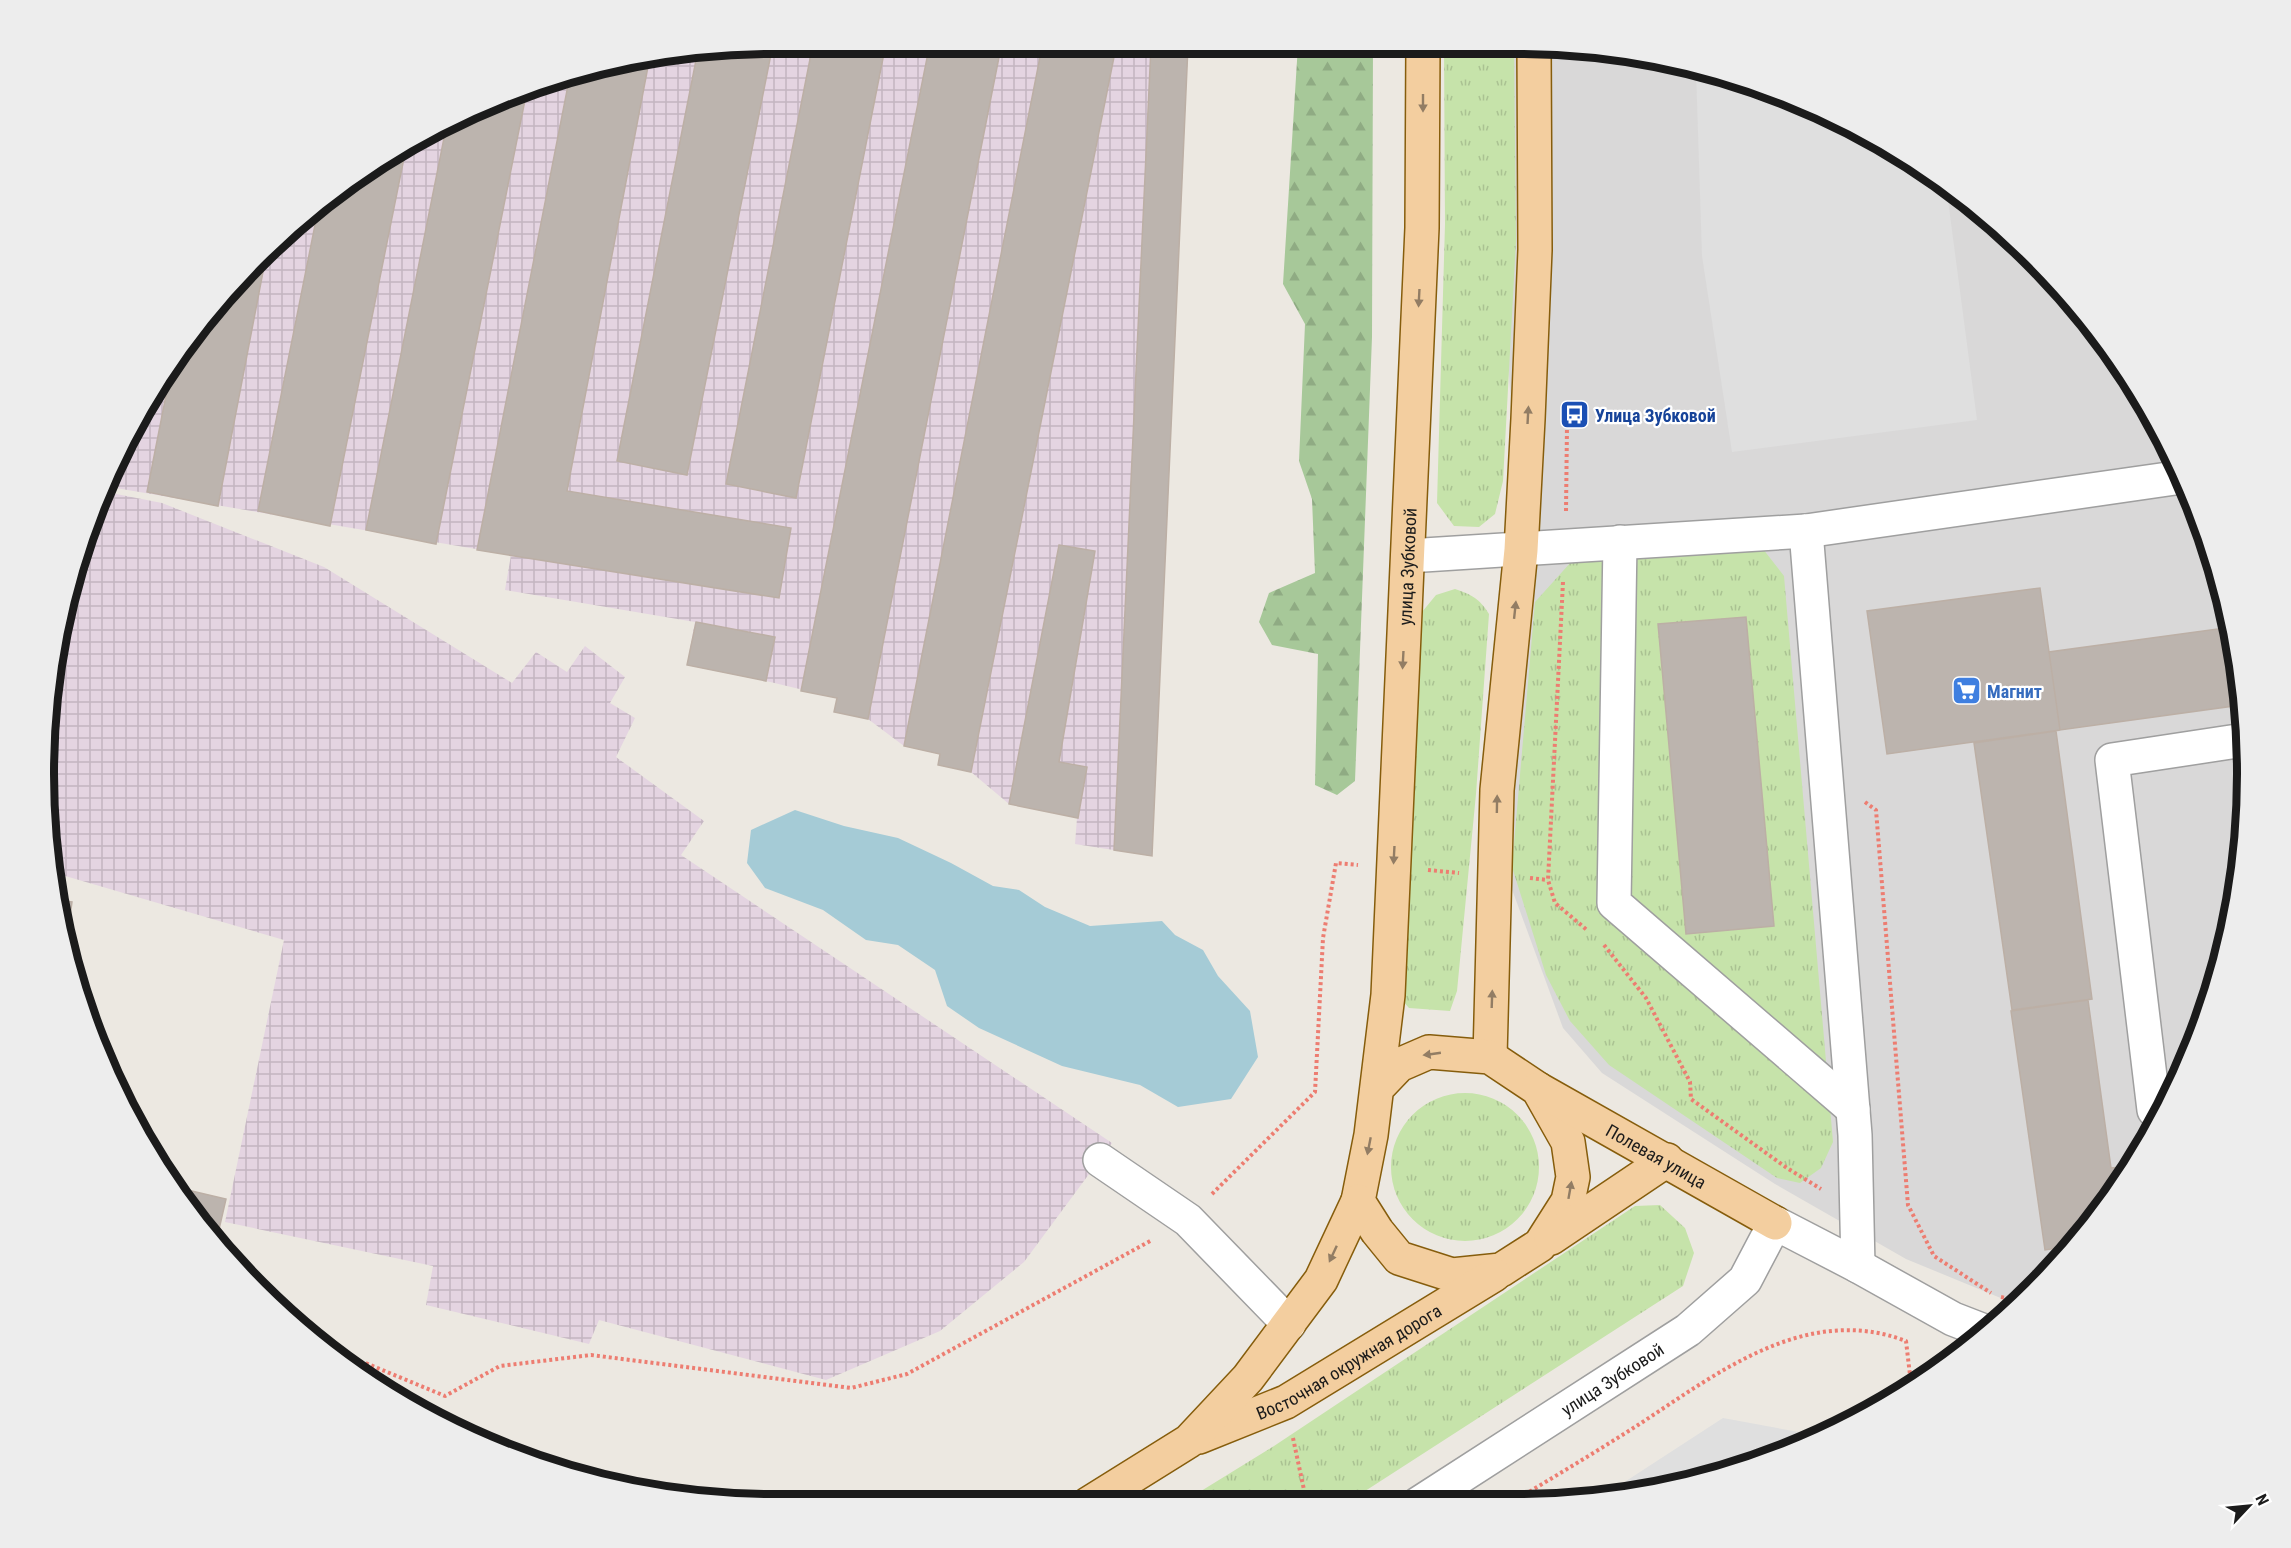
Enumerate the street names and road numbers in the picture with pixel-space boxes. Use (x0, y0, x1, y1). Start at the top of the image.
street label: улица Зубковой (1394, 507, 1420, 626)
street label: Полевая улица (1603, 1119, 1710, 1193)
street label: Восточная окружная дорога (1253, 1299, 1445, 1423)
street label: улица Зубковой (1557, 1338, 1667, 1420)

